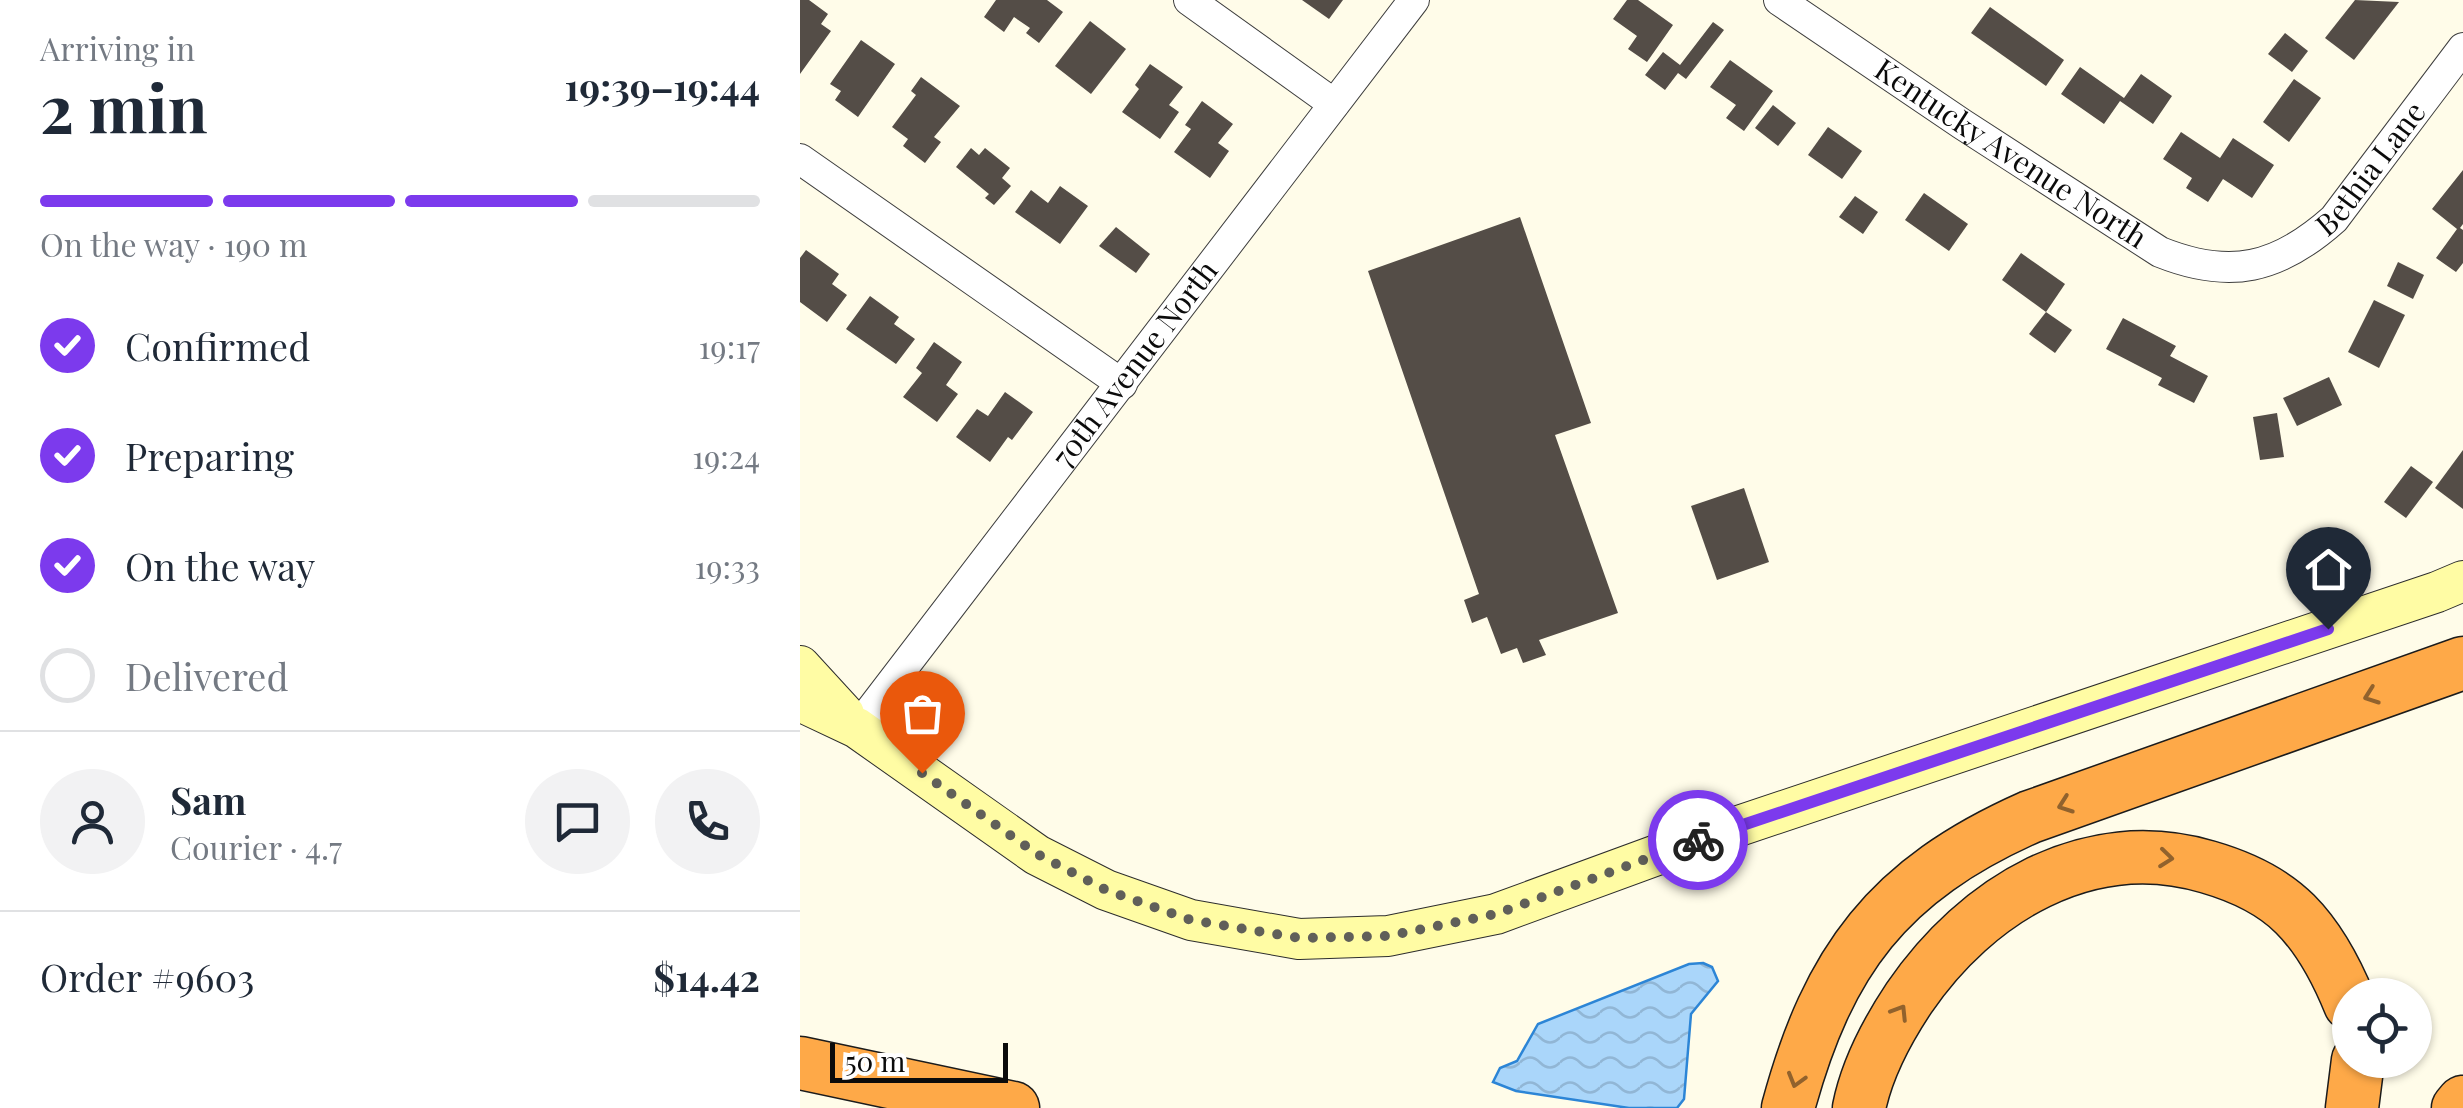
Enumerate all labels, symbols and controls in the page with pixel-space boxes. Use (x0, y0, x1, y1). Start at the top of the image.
text: Arriving in (40, 26, 195, 69)
street label: Kentucky Avenue North (1867, 49, 2156, 257)
text: 19:39–19:44 (565, 60, 760, 111)
text: 2 min (40, 63, 208, 149)
street label: Bethia Lane (2306, 93, 2433, 244)
text: On the way · 190 m (40, 222, 307, 265)
street label: 70th Avenue North (1042, 251, 1226, 475)
icon: check (40, 318, 95, 373)
text: Confirmed (125, 320, 310, 371)
text: 19:17 (699, 324, 760, 367)
icon: check (40, 428, 95, 483)
text: Preparing (125, 430, 294, 481)
text: 19:24 (692, 434, 760, 477)
pin (2286, 527, 2371, 630)
icon: check (40, 538, 95, 593)
text: On the way (125, 540, 315, 591)
icon: home (2301, 542, 2356, 597)
text: 19:33 (694, 544, 760, 587)
text: Delivered (125, 650, 289, 701)
pin (880, 671, 965, 774)
one-way arrow (2364, 684, 2381, 705)
icon: bag (895, 686, 950, 741)
button: person (40, 769, 145, 874)
button: chat (525, 769, 630, 874)
button: phone (655, 769, 760, 874)
text: Sam (170, 774, 246, 825)
courier (1648, 790, 1748, 890)
one-way arrow (2057, 793, 2074, 814)
icon: bike (1671, 813, 1726, 868)
text: Courier · 4.7 (170, 825, 342, 868)
one-way arrow (2159, 847, 2175, 868)
text: Order #9603 (40, 951, 254, 1002)
text: $14.42 (653, 951, 760, 1002)
map controls (2332, 978, 2432, 1078)
button: locate (2332, 978, 2432, 1078)
one-way arrow (1888, 1005, 1907, 1023)
scale bar (830, 1038, 1008, 1082)
text: 50 m (845, 1042, 905, 1079)
one-way arrow (1787, 1070, 1808, 1087)

